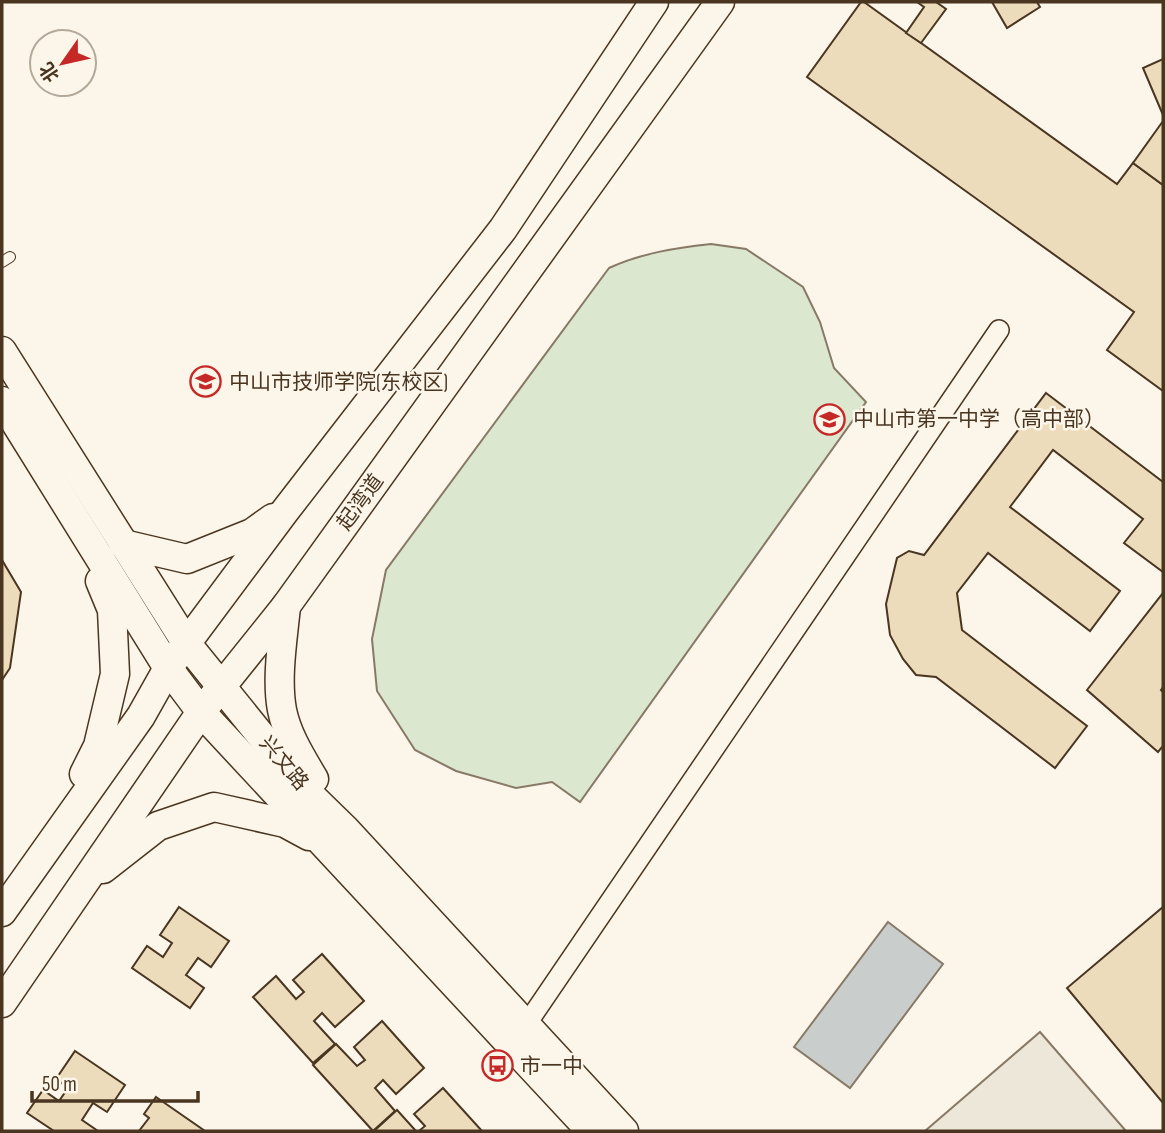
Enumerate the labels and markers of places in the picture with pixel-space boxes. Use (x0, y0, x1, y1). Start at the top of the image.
school or university icon: 中山市技师学院(东校区) (189, 365, 223, 399)
place label: 中山市技师学院(东校区) (229, 370, 448, 395)
school or university icon: 中山市第一中学（高中部） (813, 402, 847, 436)
place label: 中山市第一中学（高中部） (853, 407, 1105, 432)
bus stop icon: 市一中 (480, 1049, 514, 1083)
place label: 市一中 (520, 1054, 583, 1079)

